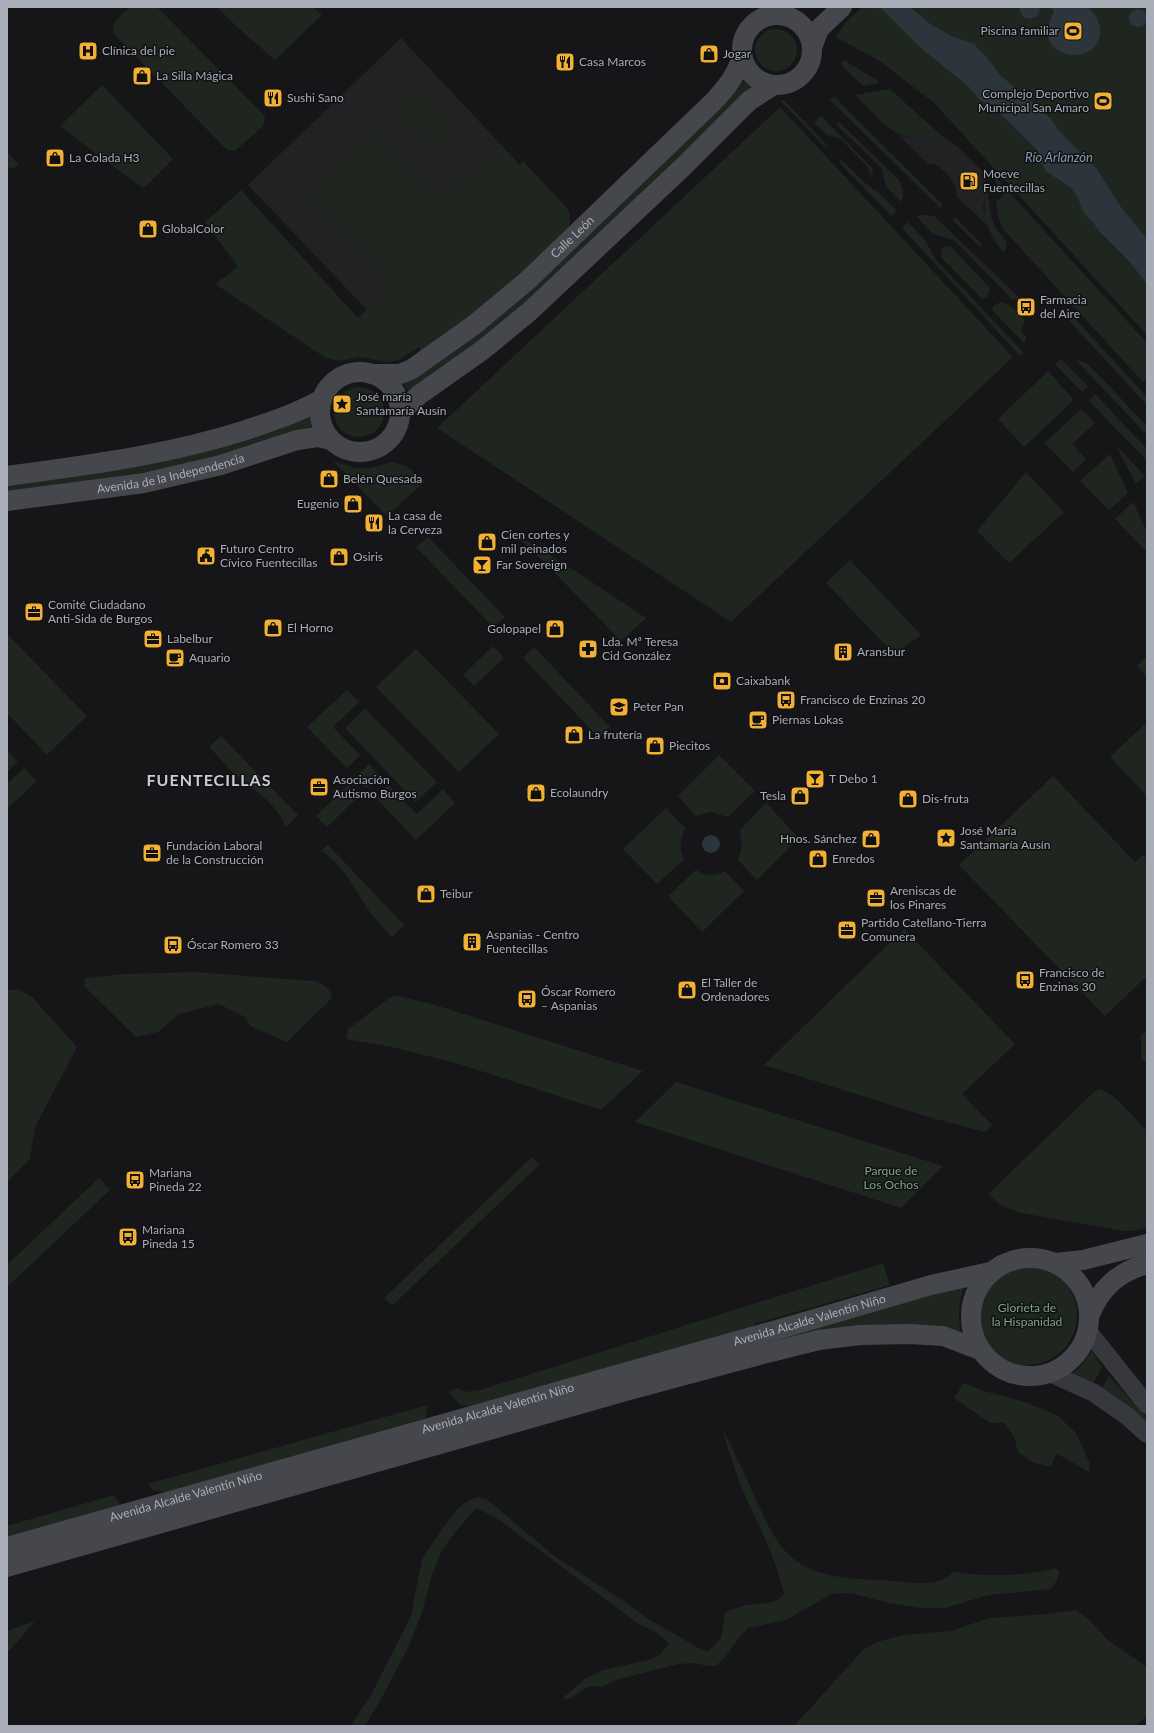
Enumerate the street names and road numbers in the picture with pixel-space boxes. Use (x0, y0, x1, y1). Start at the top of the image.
street label: Calle León (547, 213, 597, 261)
street label: Avenida de la Independencia (96, 450, 246, 496)
street label: Avenida Alcalde Valentín Niño (732, 1291, 888, 1349)
street label: Avenida Alcalde Valentín Niño (420, 1379, 576, 1437)
street label: Avenida Alcalde Valentín Niño (108, 1467, 264, 1525)

